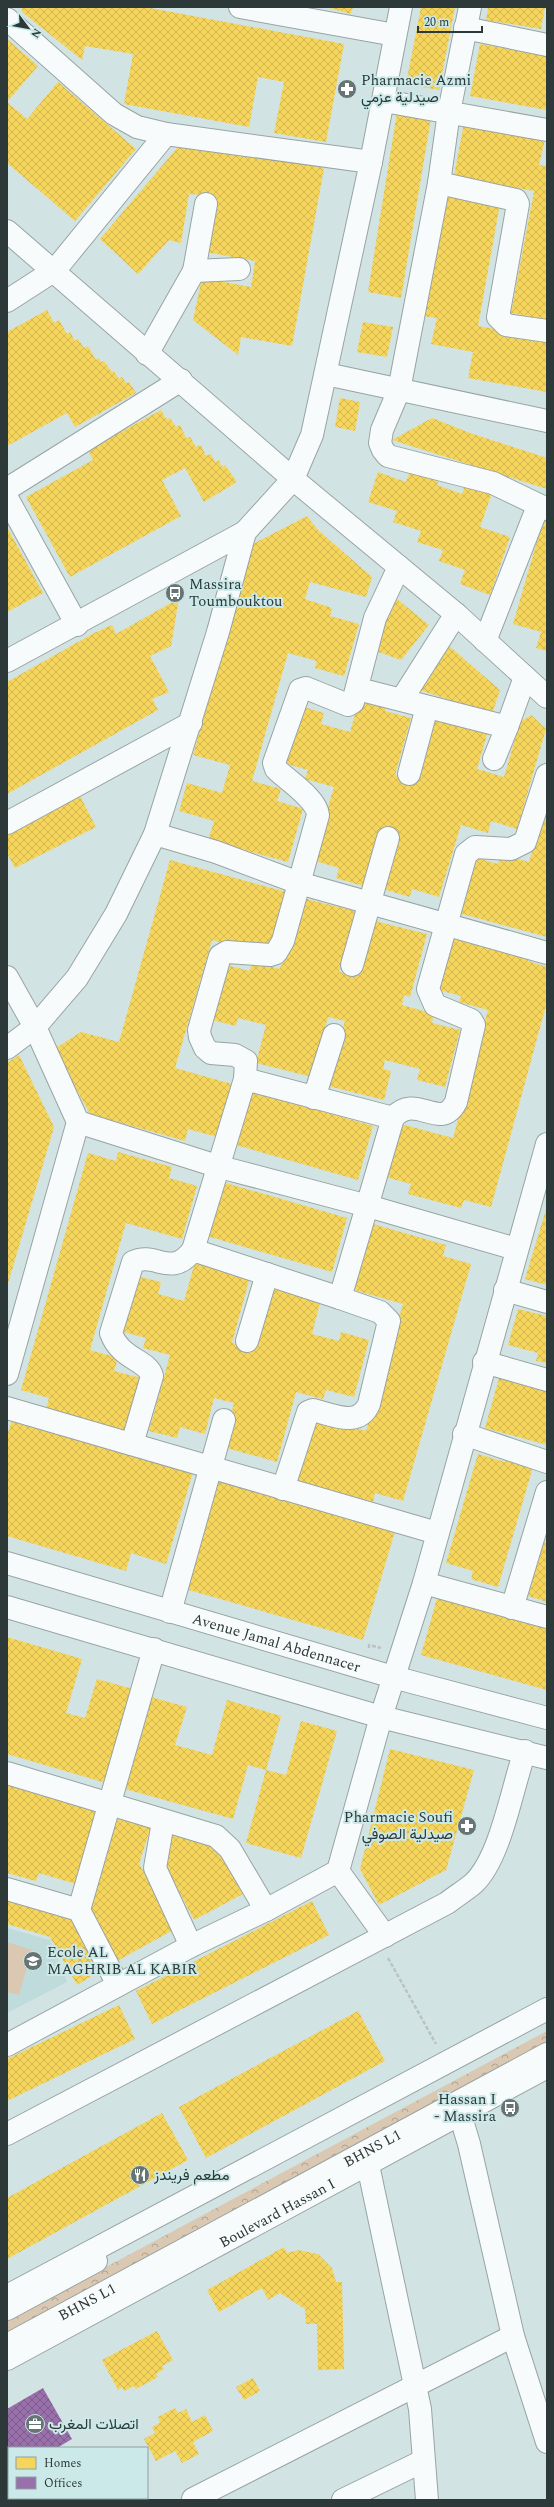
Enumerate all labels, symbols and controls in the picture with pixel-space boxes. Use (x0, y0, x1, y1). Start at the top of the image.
north arrow (8, 8, 48, 48)
scale bar (418, 8, 482, 34)
text: 20 m (424, 13, 449, 32)
text: N (26, 25, 46, 41)
place label: Pharmacie Azmi صيدلية عزمي (361, 69, 471, 110)
pharmacy icon: Pharmacie Azmi صيدلية عزمي (336, 78, 358, 100)
place label: Massira Toumbouktou (189, 573, 283, 613)
bus stop icon: Massira Toumbouktou (164, 582, 186, 604)
street label: Avenue Jamal Abdennacer (190, 1607, 364, 1678)
place label: Pharmacie Soufi صيدلية الصوفي (344, 1806, 453, 1847)
pharmacy icon: Pharmacie Soufi صيدلية الصوفي (456, 1815, 478, 1837)
place label: Ecole AL MAGHRIB AL KABIR (47, 1941, 197, 1981)
school or university icon: Ecole AL MAGHRIB AL KABIR (22, 1950, 44, 1972)
place label: Hassan I - Massira (434, 2088, 497, 2128)
bus stop icon: Hassan I - Massira (499, 2097, 521, 2119)
street label: BHNS L1 (339, 2123, 405, 2173)
restaurant icon: مطعم فريندز (129, 2164, 151, 2186)
place label: مطعم فريندز (153, 2164, 229, 2187)
street label: Boulevard Hassan I (215, 2172, 339, 2254)
street label: BHNS L1 (54, 2277, 120, 2327)
office icon: اتصلات المغرب (24, 2413, 46, 2435)
place label: اتصلات المغرب (49, 2413, 139, 2436)
legend (8, 2447, 148, 2499)
text: Homes (44, 2454, 82, 2473)
text: Offices (44, 2474, 83, 2493)

